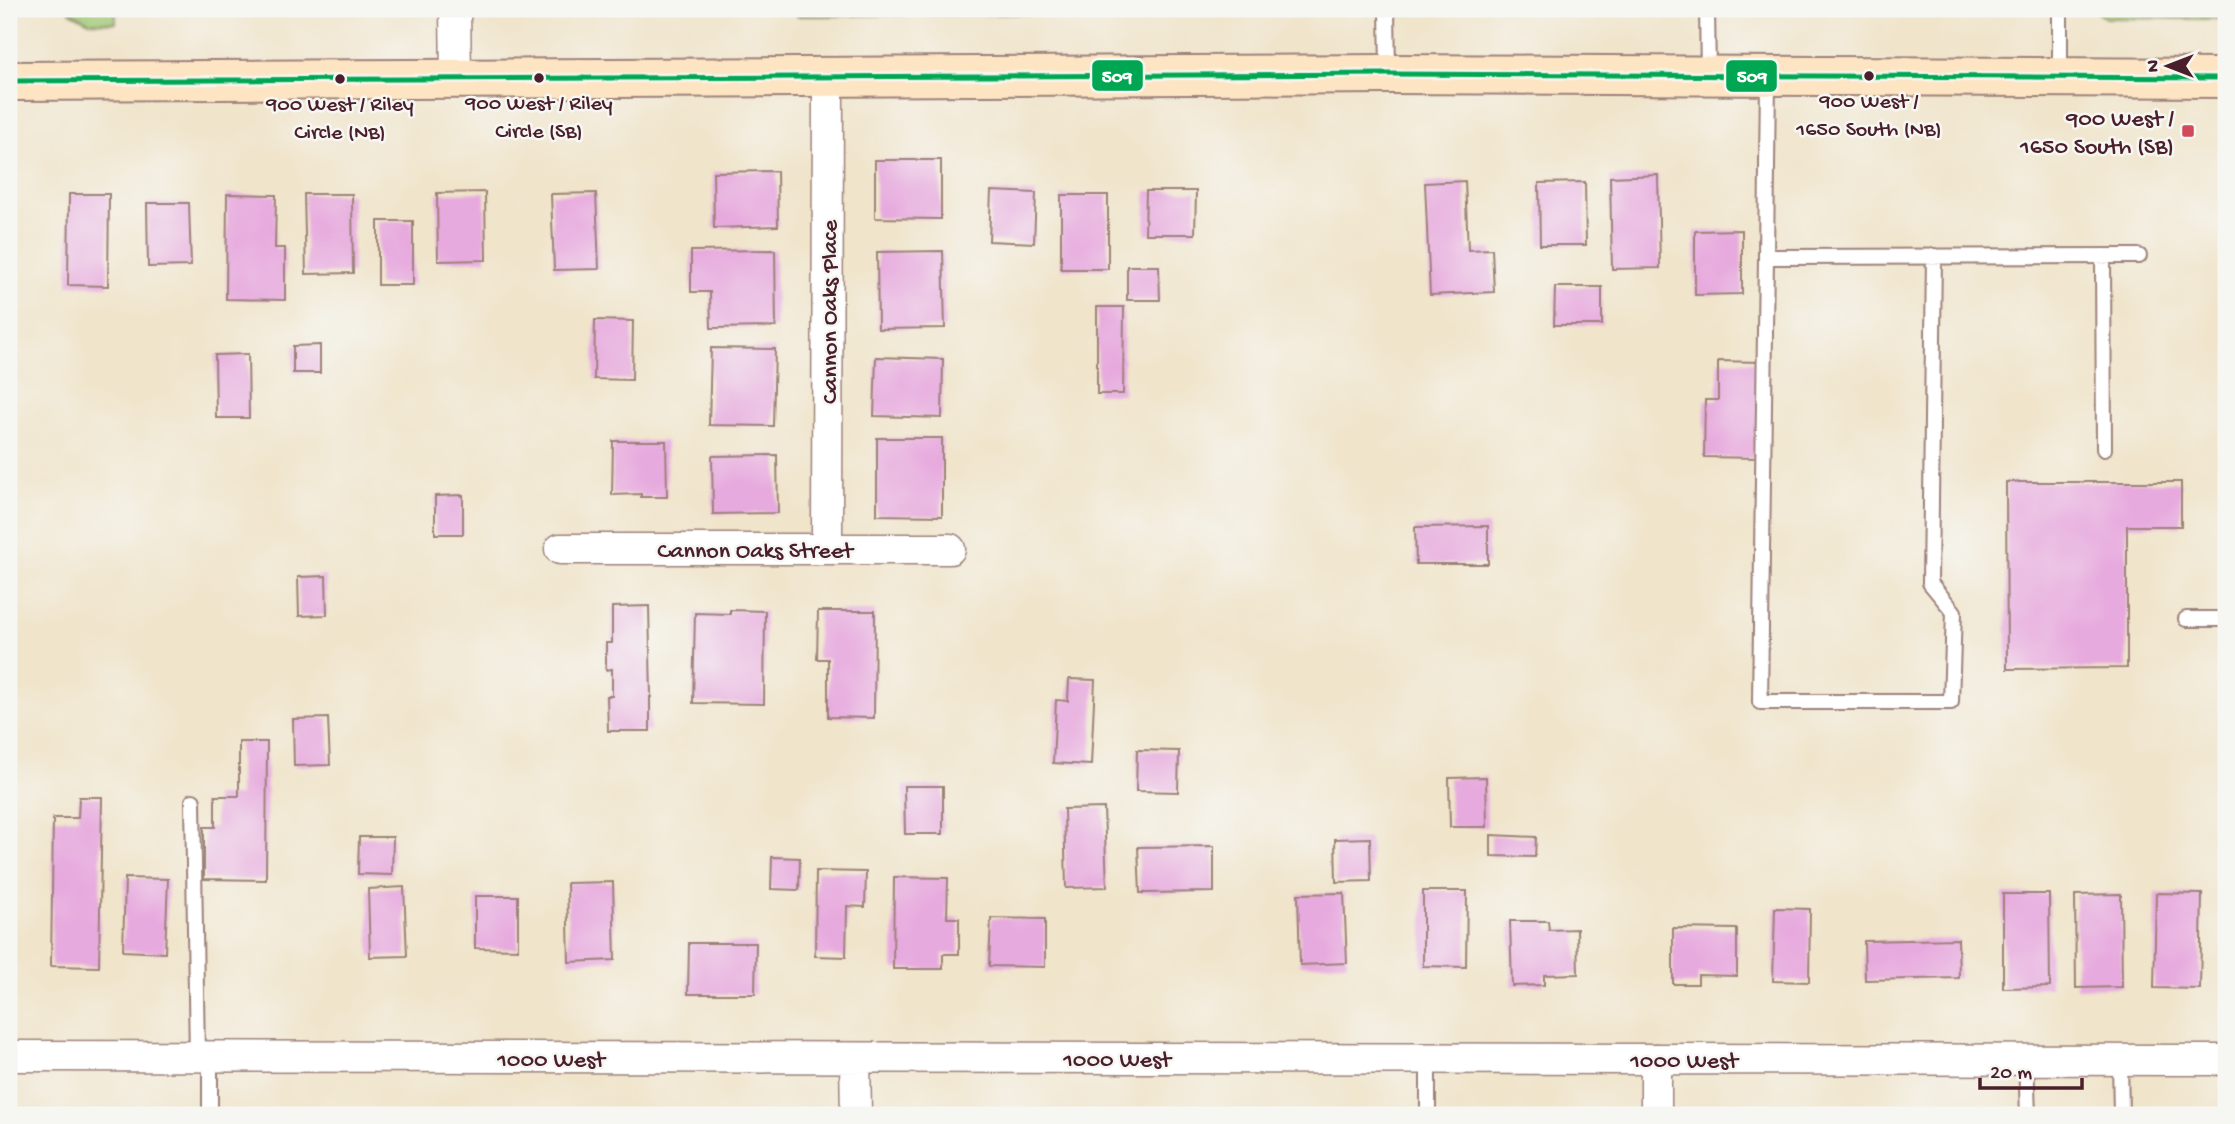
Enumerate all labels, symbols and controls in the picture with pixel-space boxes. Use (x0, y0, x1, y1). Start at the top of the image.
north arrow (2134, 32, 2204, 102)
line badge: 509 (1091, 59, 1144, 92)
line badge: 509 (1725, 59, 1778, 93)
text: N (2143, 60, 2166, 72)
text: 509 (1102, 67, 1133, 90)
text: 509 (1737, 67, 1768, 90)
marker: 900 West / 1650 South (NB) (1862, 69, 1876, 83)
marker: 900 West / Riley Circle (SB) (532, 71, 546, 85)
marker: 900 West / Riley Circle (NB) (333, 72, 347, 86)
place label: 900 West / 1650 South (NB) (1795, 90, 1942, 144)
place label: 900 West / Riley Circle (SB) (464, 92, 613, 146)
place label: 900 West / Riley Circle (NB) (265, 93, 414, 147)
place label: 900 West / 1650 South (SB) (2019, 106, 2174, 163)
marker: 900 West / 1650 South (SB) (2180, 123, 2196, 139)
street label: Cannon Oaks Place (817, 219, 846, 404)
street label: Cannon Oaks Street (657, 538, 855, 567)
street label: 1000 West (496, 1047, 607, 1076)
street label: 1000 West (1062, 1047, 1173, 1076)
scale bar (1980, 1047, 2081, 1091)
street label: 1000 West (1629, 1048, 1740, 1077)
text: 20 m (1990, 1062, 2032, 1087)

